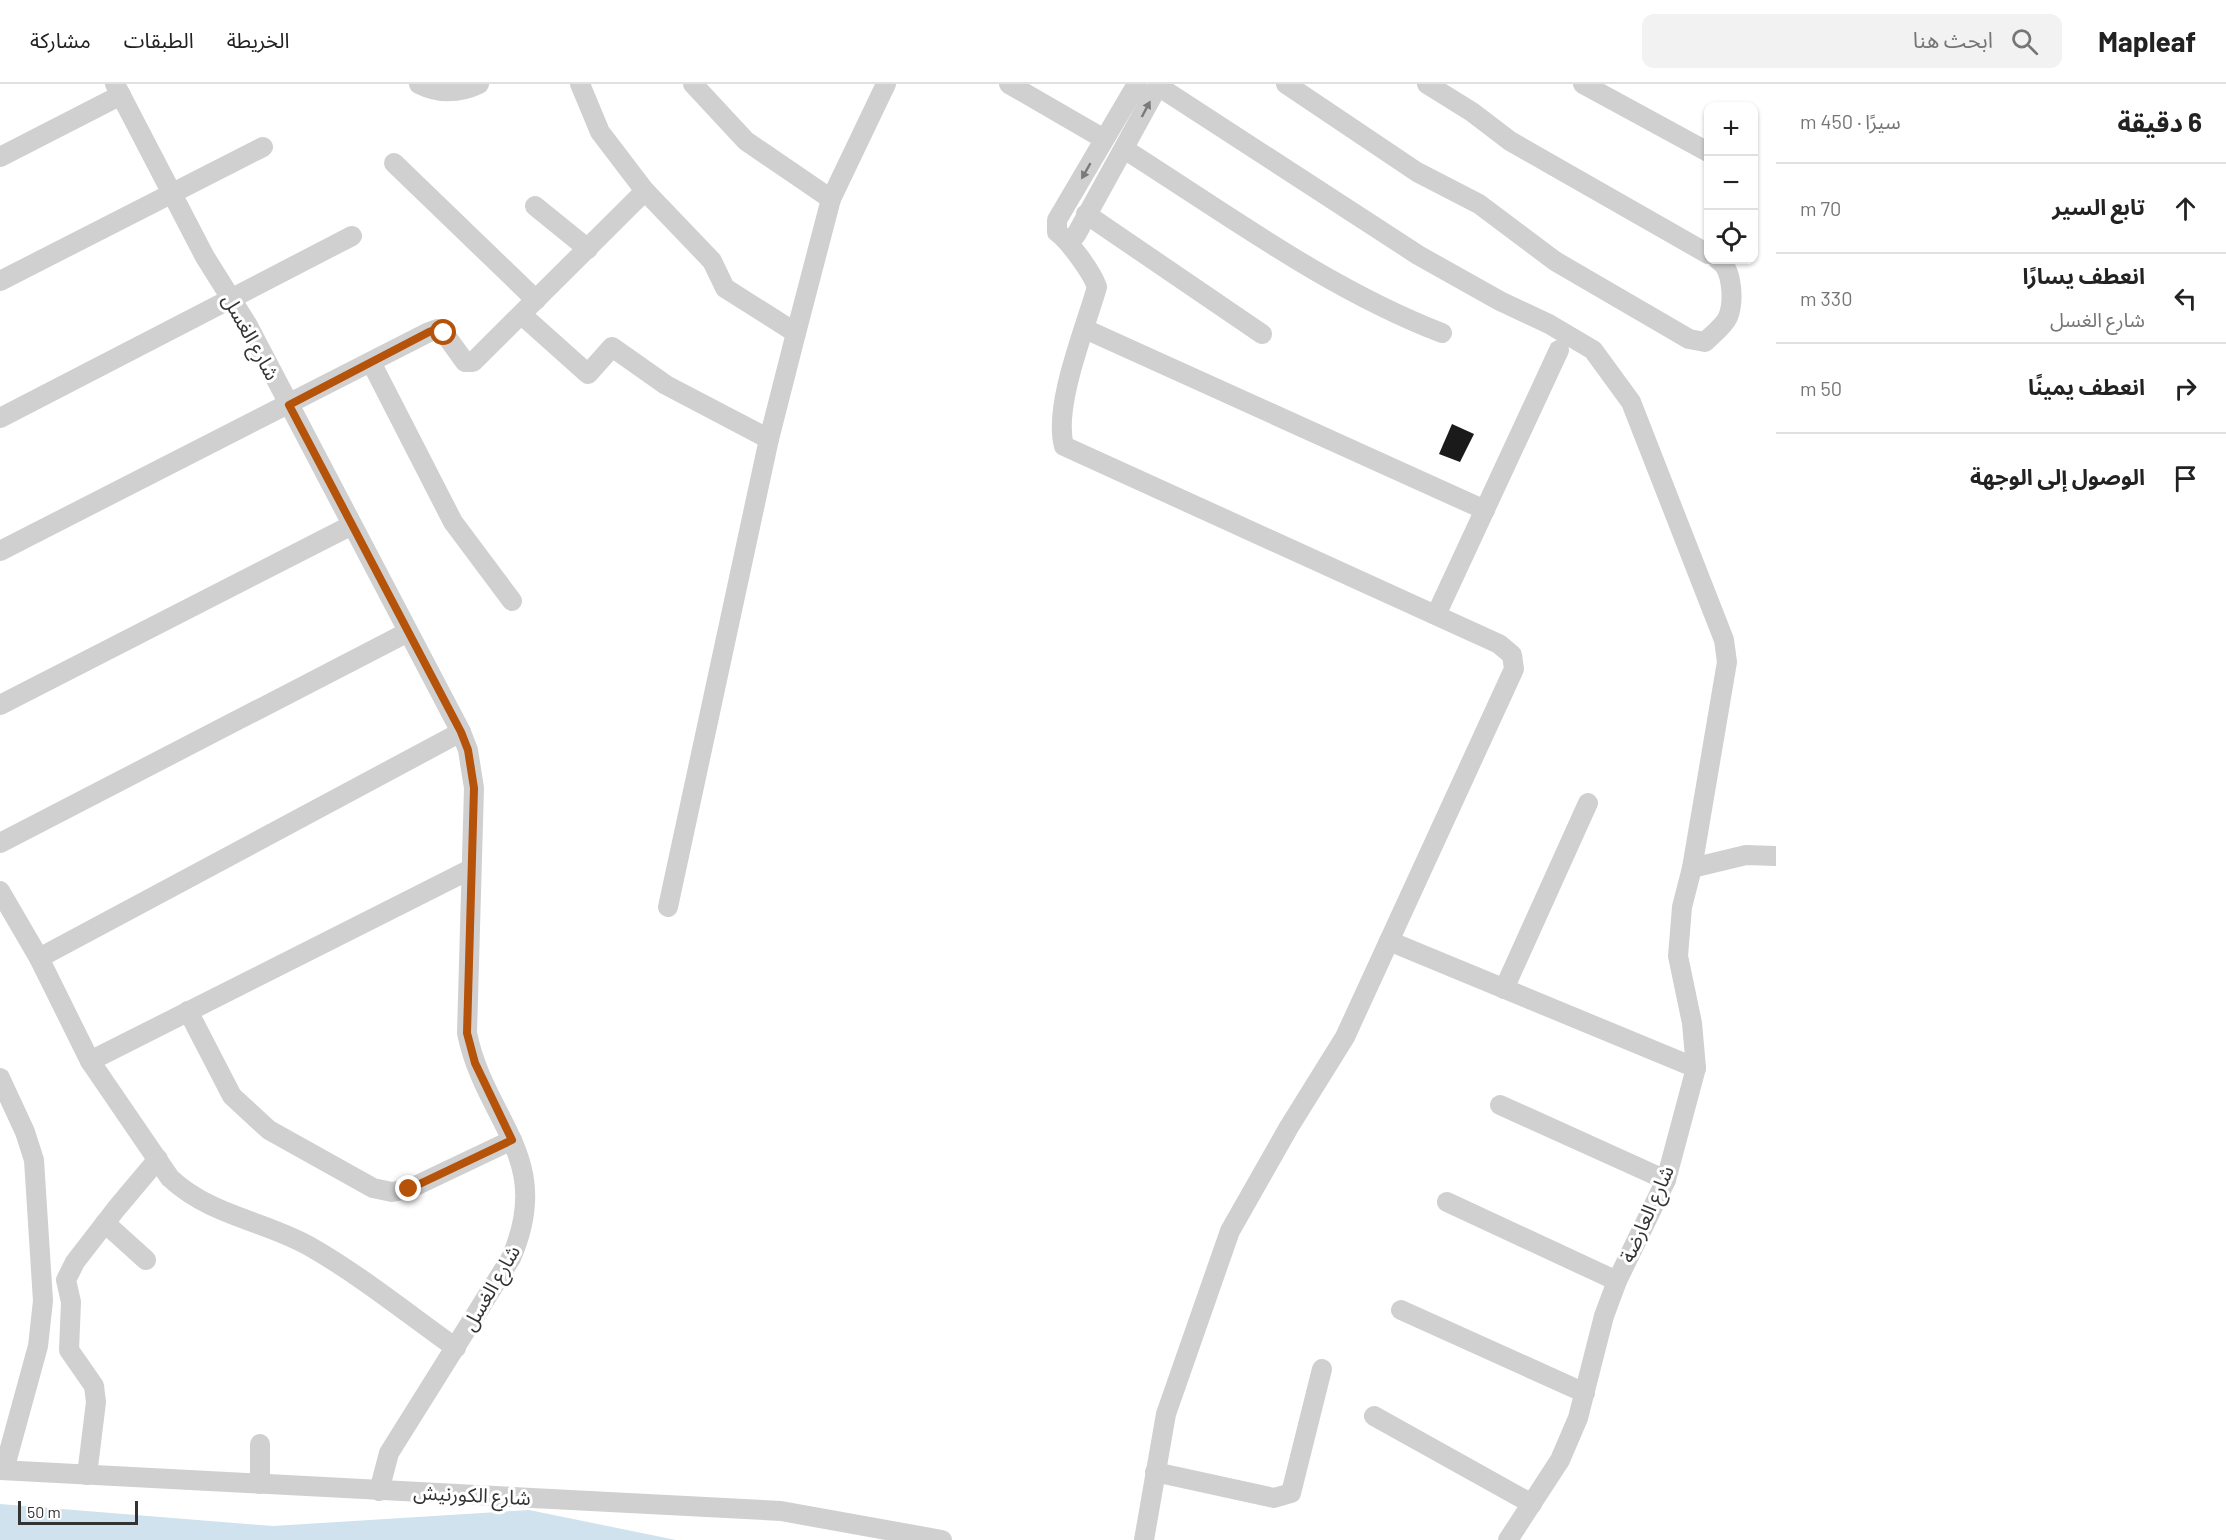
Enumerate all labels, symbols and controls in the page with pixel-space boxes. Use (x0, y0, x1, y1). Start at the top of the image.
search box (1642, 14, 2062, 68)
text: Mapleaf (2098, 24, 2196, 58)
icon: search (2008, 25, 2041, 58)
text: ابحث هنا (1913, 26, 1993, 52)
text: مشاركة (30, 27, 91, 52)
text: الطبقات (124, 27, 194, 52)
text: الخريطة (227, 27, 290, 52)
one-way arrow (1141, 100, 1151, 117)
map controls (1704, 102, 1758, 264)
button: + (1704, 102, 1758, 156)
text: 6 دقيقة (2117, 106, 2202, 137)
text: سيرًا · 450 m (1800, 109, 1901, 133)
button: − (1704, 156, 1758, 210)
one-way arrow (1081, 163, 1091, 180)
icon: ahead (2169, 192, 2202, 225)
text: تابع السير (2052, 193, 2145, 219)
text: 70 m (1800, 196, 1841, 220)
button: locate (1704, 210, 1758, 264)
text: انعطف يسارًا (2022, 262, 2145, 288)
icon: left (2169, 282, 2202, 315)
text: 330 m (1800, 286, 1852, 310)
street label: شارع الغسل (215, 289, 285, 386)
text: شارع الغسل (2050, 307, 2145, 331)
route start (430, 319, 456, 345)
icon: right (2169, 372, 2202, 405)
text: انعطف يمينًا (2028, 373, 2145, 399)
text: 50 m (1800, 376, 1842, 400)
icon: arrive (2169, 462, 2202, 495)
text: الوصول إلى الوجهة (1970, 463, 2145, 489)
street label: شارع العارضة (1614, 1161, 1682, 1267)
route end (395, 1175, 421, 1201)
street label: شارع الغسل (456, 1240, 528, 1337)
street label: شارع الكورنيش (413, 1479, 531, 1513)
scale bar (18, 1498, 138, 1526)
text: 50 m (27, 1502, 61, 1521)

